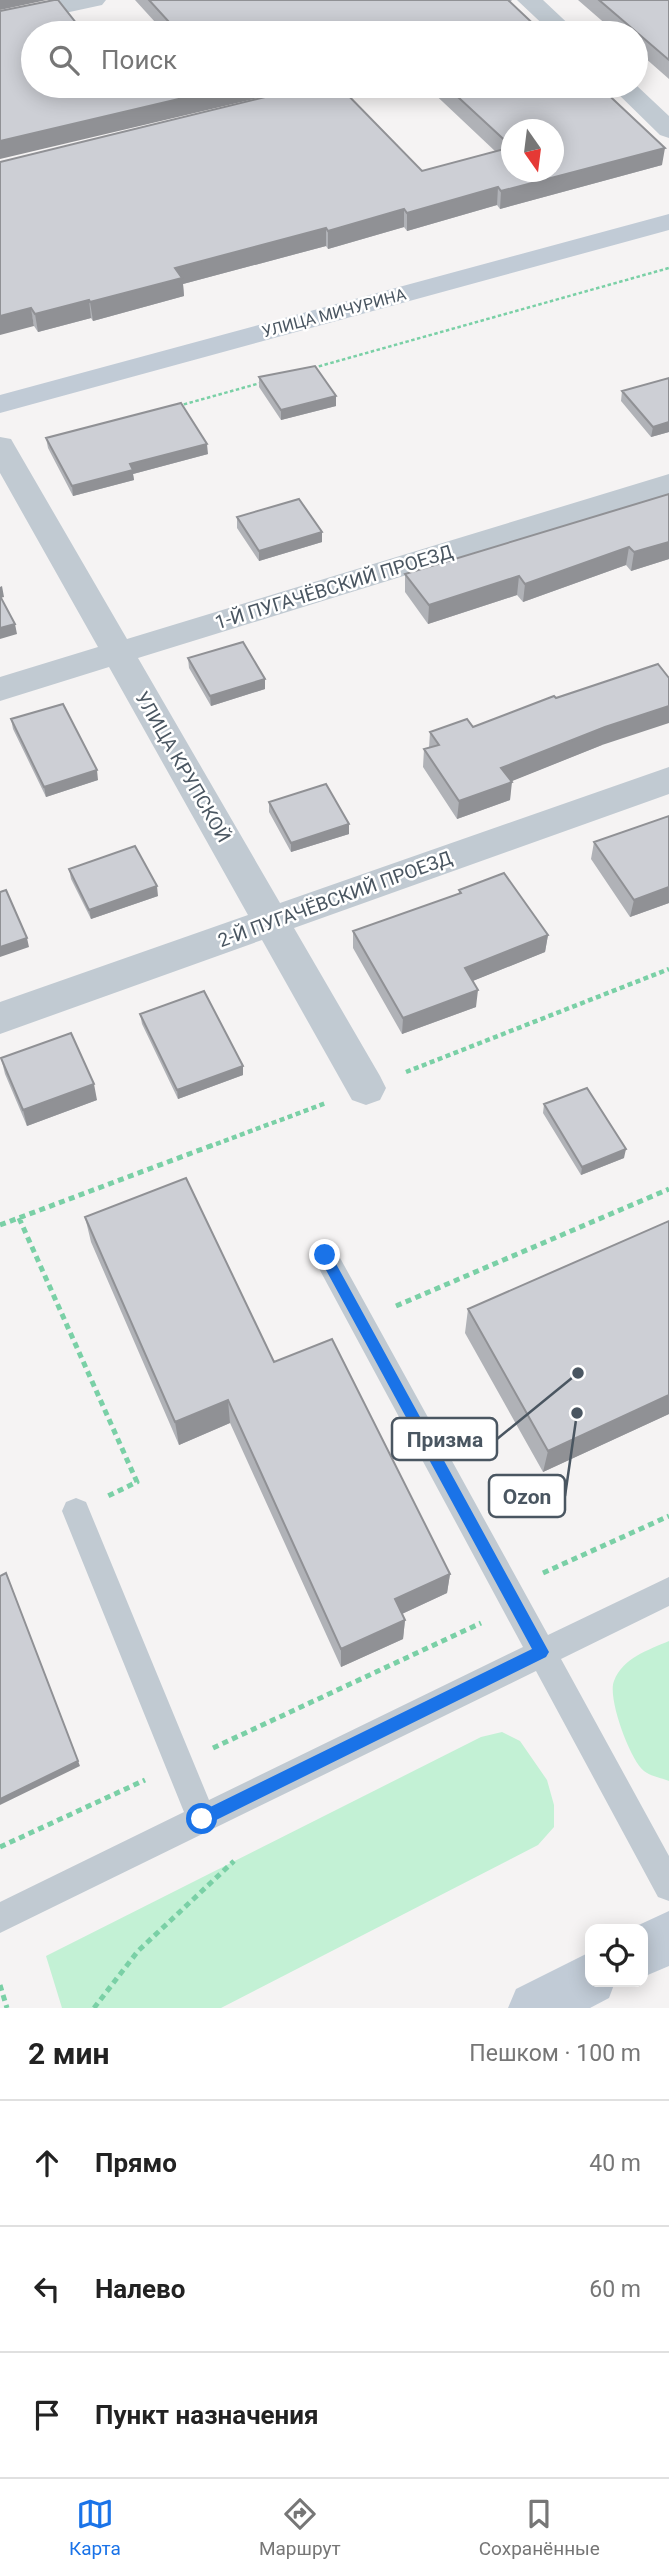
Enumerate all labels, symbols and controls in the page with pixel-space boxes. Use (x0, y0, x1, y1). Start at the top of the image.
search box (21, 21, 648, 98)
icon: search (45, 41, 83, 79)
text: Поиск (101, 45, 177, 75)
north arrow (501, 119, 564, 182)
street label: УЛИЦА МИЧУРИНА (260, 284, 409, 341)
street label: 1-Й ПУГАЧЁВСКИЙ ПРОЕЗД (212, 540, 456, 634)
street label: УЛИЦА КРУПСКОЙ (130, 688, 236, 846)
street label: 2-Й ПУГАЧЁВСКИЙ ПРОЕЗД (215, 846, 455, 952)
route end (309, 1239, 340, 1270)
callout: Призма (392, 1418, 497, 1460)
text: Призма (407, 1428, 483, 1452)
callout: Ozon (489, 1475, 565, 1517)
text: Ozon (503, 1485, 551, 1509)
route start (186, 1803, 217, 1834)
map controls (585, 1924, 648, 1987)
button: locate (585, 1924, 648, 1987)
text: 2 мин (28, 2036, 109, 2071)
text: Пешком · 100 m (469, 2040, 641, 2067)
icon: ahead (28, 2144, 66, 2182)
text: Прямо (95, 2148, 177, 2178)
text: 40 m (589, 2150, 641, 2177)
icon: left (28, 2270, 66, 2308)
text: Налево (95, 2274, 185, 2304)
text: 60 m (589, 2276, 641, 2303)
icon: arrive (28, 2396, 66, 2434)
text: Пункт назначения (95, 2400, 319, 2430)
tab: Карта (69, 2495, 121, 2560)
tab: Маршрут (259, 2495, 341, 2560)
tab: Сохранённые (479, 2495, 600, 2560)

